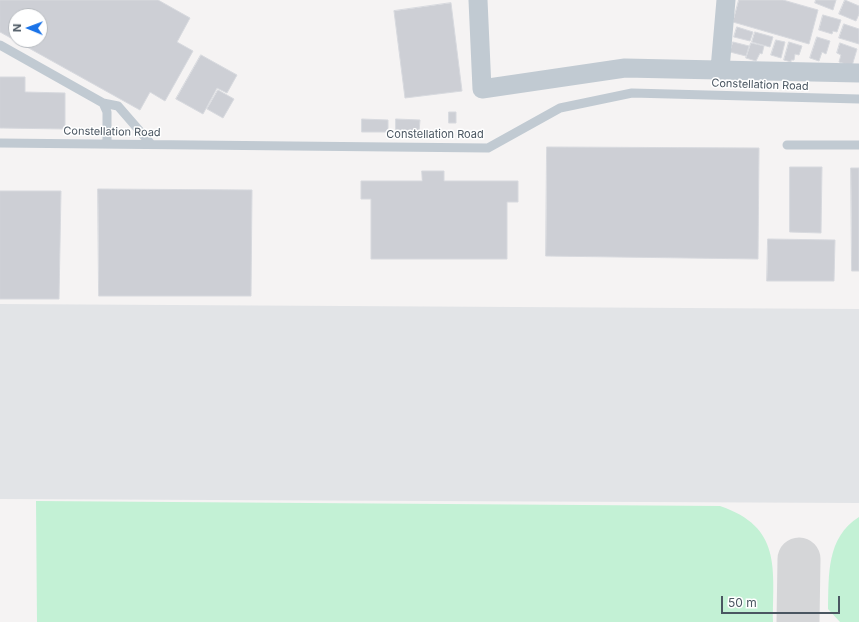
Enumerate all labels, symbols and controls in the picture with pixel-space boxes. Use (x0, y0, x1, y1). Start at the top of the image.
north arrow (8, 8, 48, 48)
text: N (10, 23, 24, 32)
street label: Constellation Road (711, 77, 809, 93)
street label: Constellation Road (63, 125, 161, 139)
street label: Constellation Road (386, 128, 484, 142)
scale bar (723, 588, 842, 614)
text: 50 m (728, 595, 757, 610)

